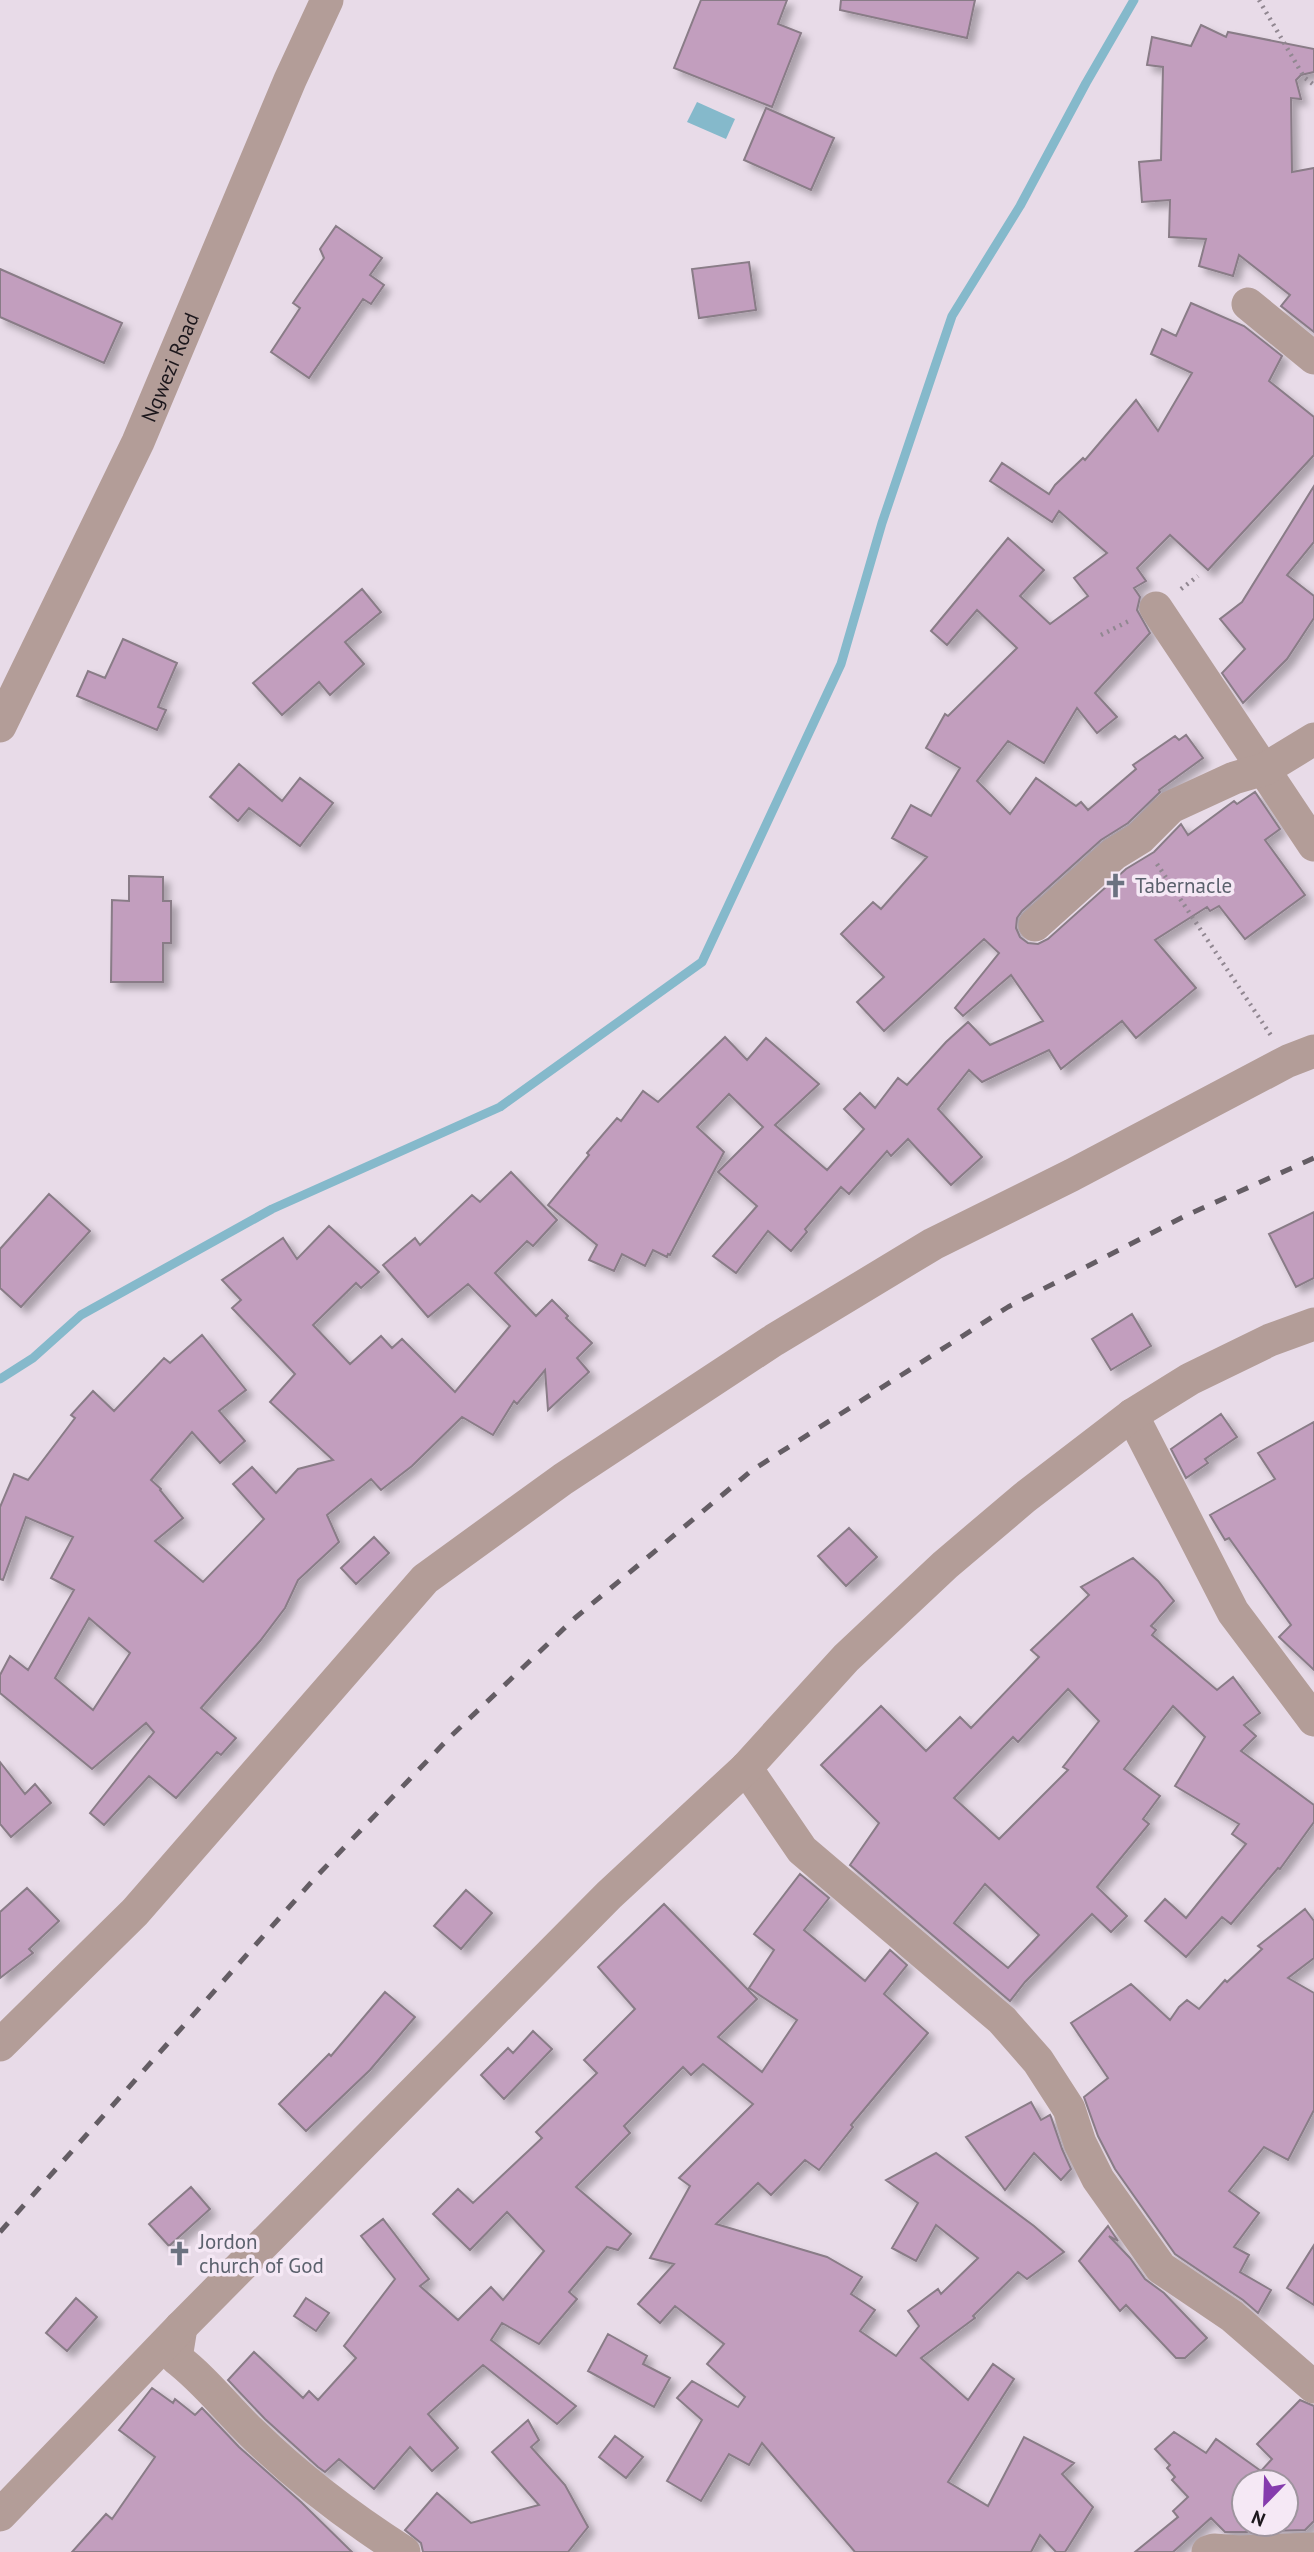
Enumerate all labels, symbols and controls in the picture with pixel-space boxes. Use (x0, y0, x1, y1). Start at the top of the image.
street label: Ngwezi Road (135, 308, 204, 426)
church icon: Tabernacle (1101, 871, 1129, 899)
place label: Tabernacle (1135, 872, 1232, 899)
place label: Jordon church of God (198, 2228, 324, 2279)
church icon: Jordon church of God (165, 2239, 193, 2267)
north arrow (1230, 2468, 1300, 2538)
text: N (1248, 2505, 1269, 2532)

